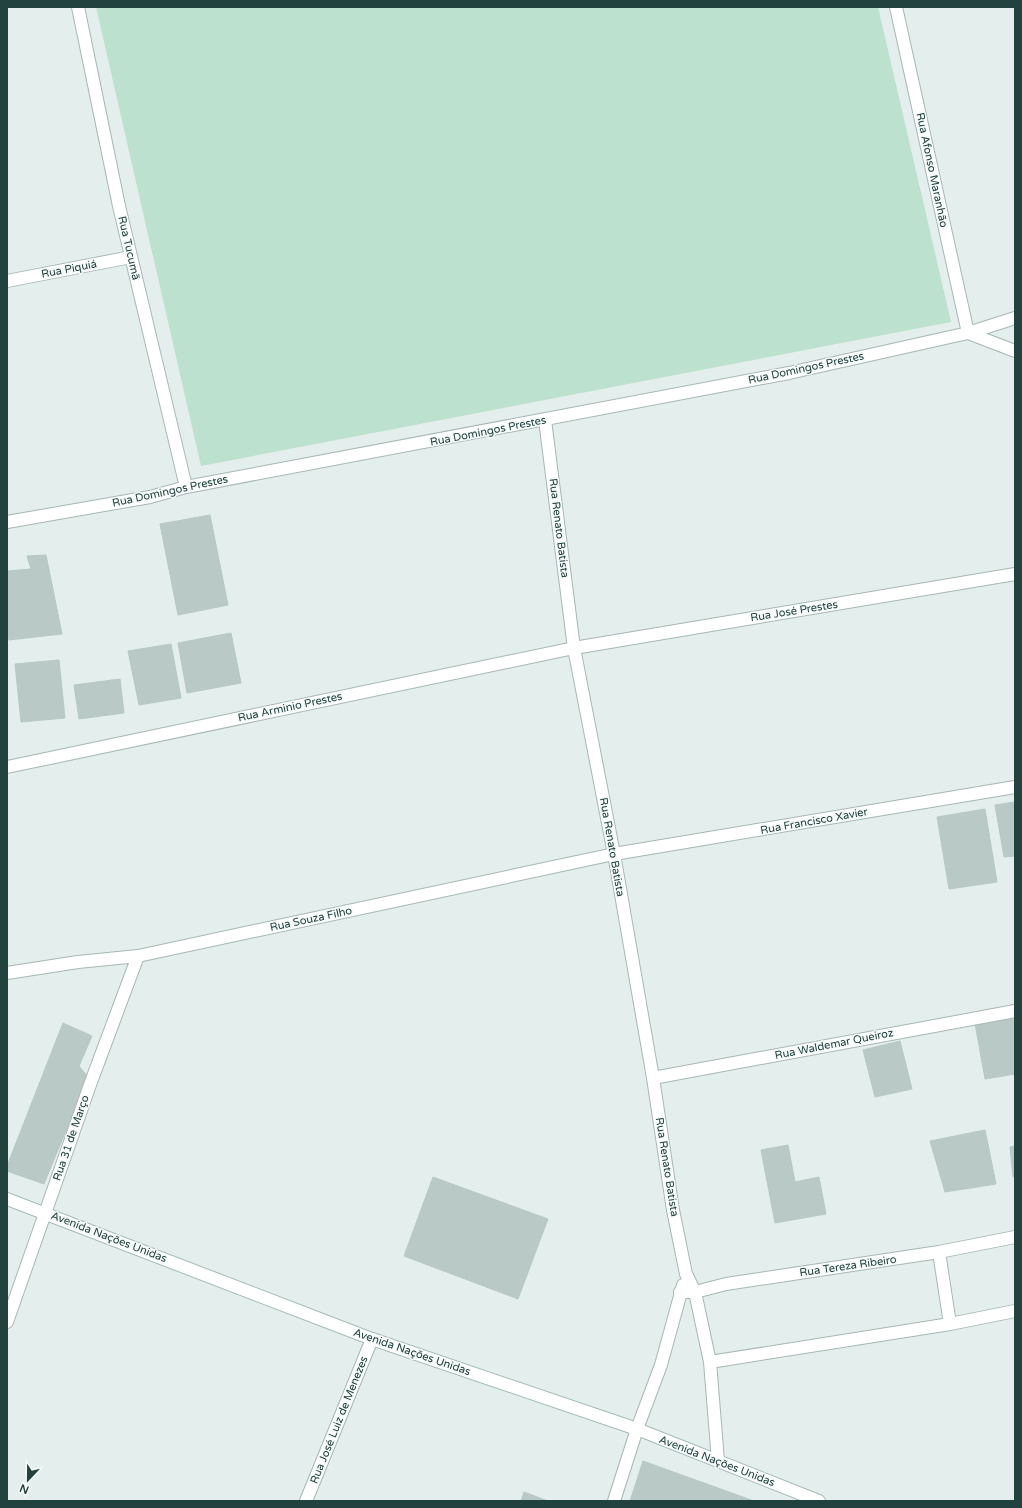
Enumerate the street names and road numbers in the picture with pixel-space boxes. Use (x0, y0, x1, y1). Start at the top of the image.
street label: Rua Afonso Maranhão (913, 111, 951, 229)
street label: Rua Tucumã (115, 215, 143, 281)
street label: Rua Piquiá (40, 257, 98, 281)
street label: Rua Domingos Prestes (747, 349, 865, 387)
street label: Rua Domingos Prestes (429, 413, 547, 449)
street label: Rua Domingos Prestes (111, 472, 229, 510)
street label: Rua Renato Batista (546, 477, 572, 579)
street label: Rua José Prestes (749, 598, 839, 624)
street label: Rua Arminio Prestes (237, 690, 343, 724)
street label: Rua Renato Batista (597, 796, 627, 898)
street label: Rua Francisco Xavier (759, 805, 869, 837)
street label: Rua Souza Filho (269, 904, 354, 934)
street label: Rua Waldemar Queiroz (774, 1026, 895, 1062)
street label: Rua 31 de Março (50, 1093, 92, 1182)
street label: Rua Renato Batista (653, 1116, 681, 1218)
street label: Avenida Nações Unidas (49, 1209, 169, 1265)
street label: Rua Tereza Ribeiro (799, 1253, 898, 1279)
street label: Avenida Nações Unidas (352, 1326, 472, 1378)
street label: Rua José Luiz de Menezes (307, 1354, 371, 1486)
street label: Avenida Nações Unidas (657, 1433, 777, 1489)

